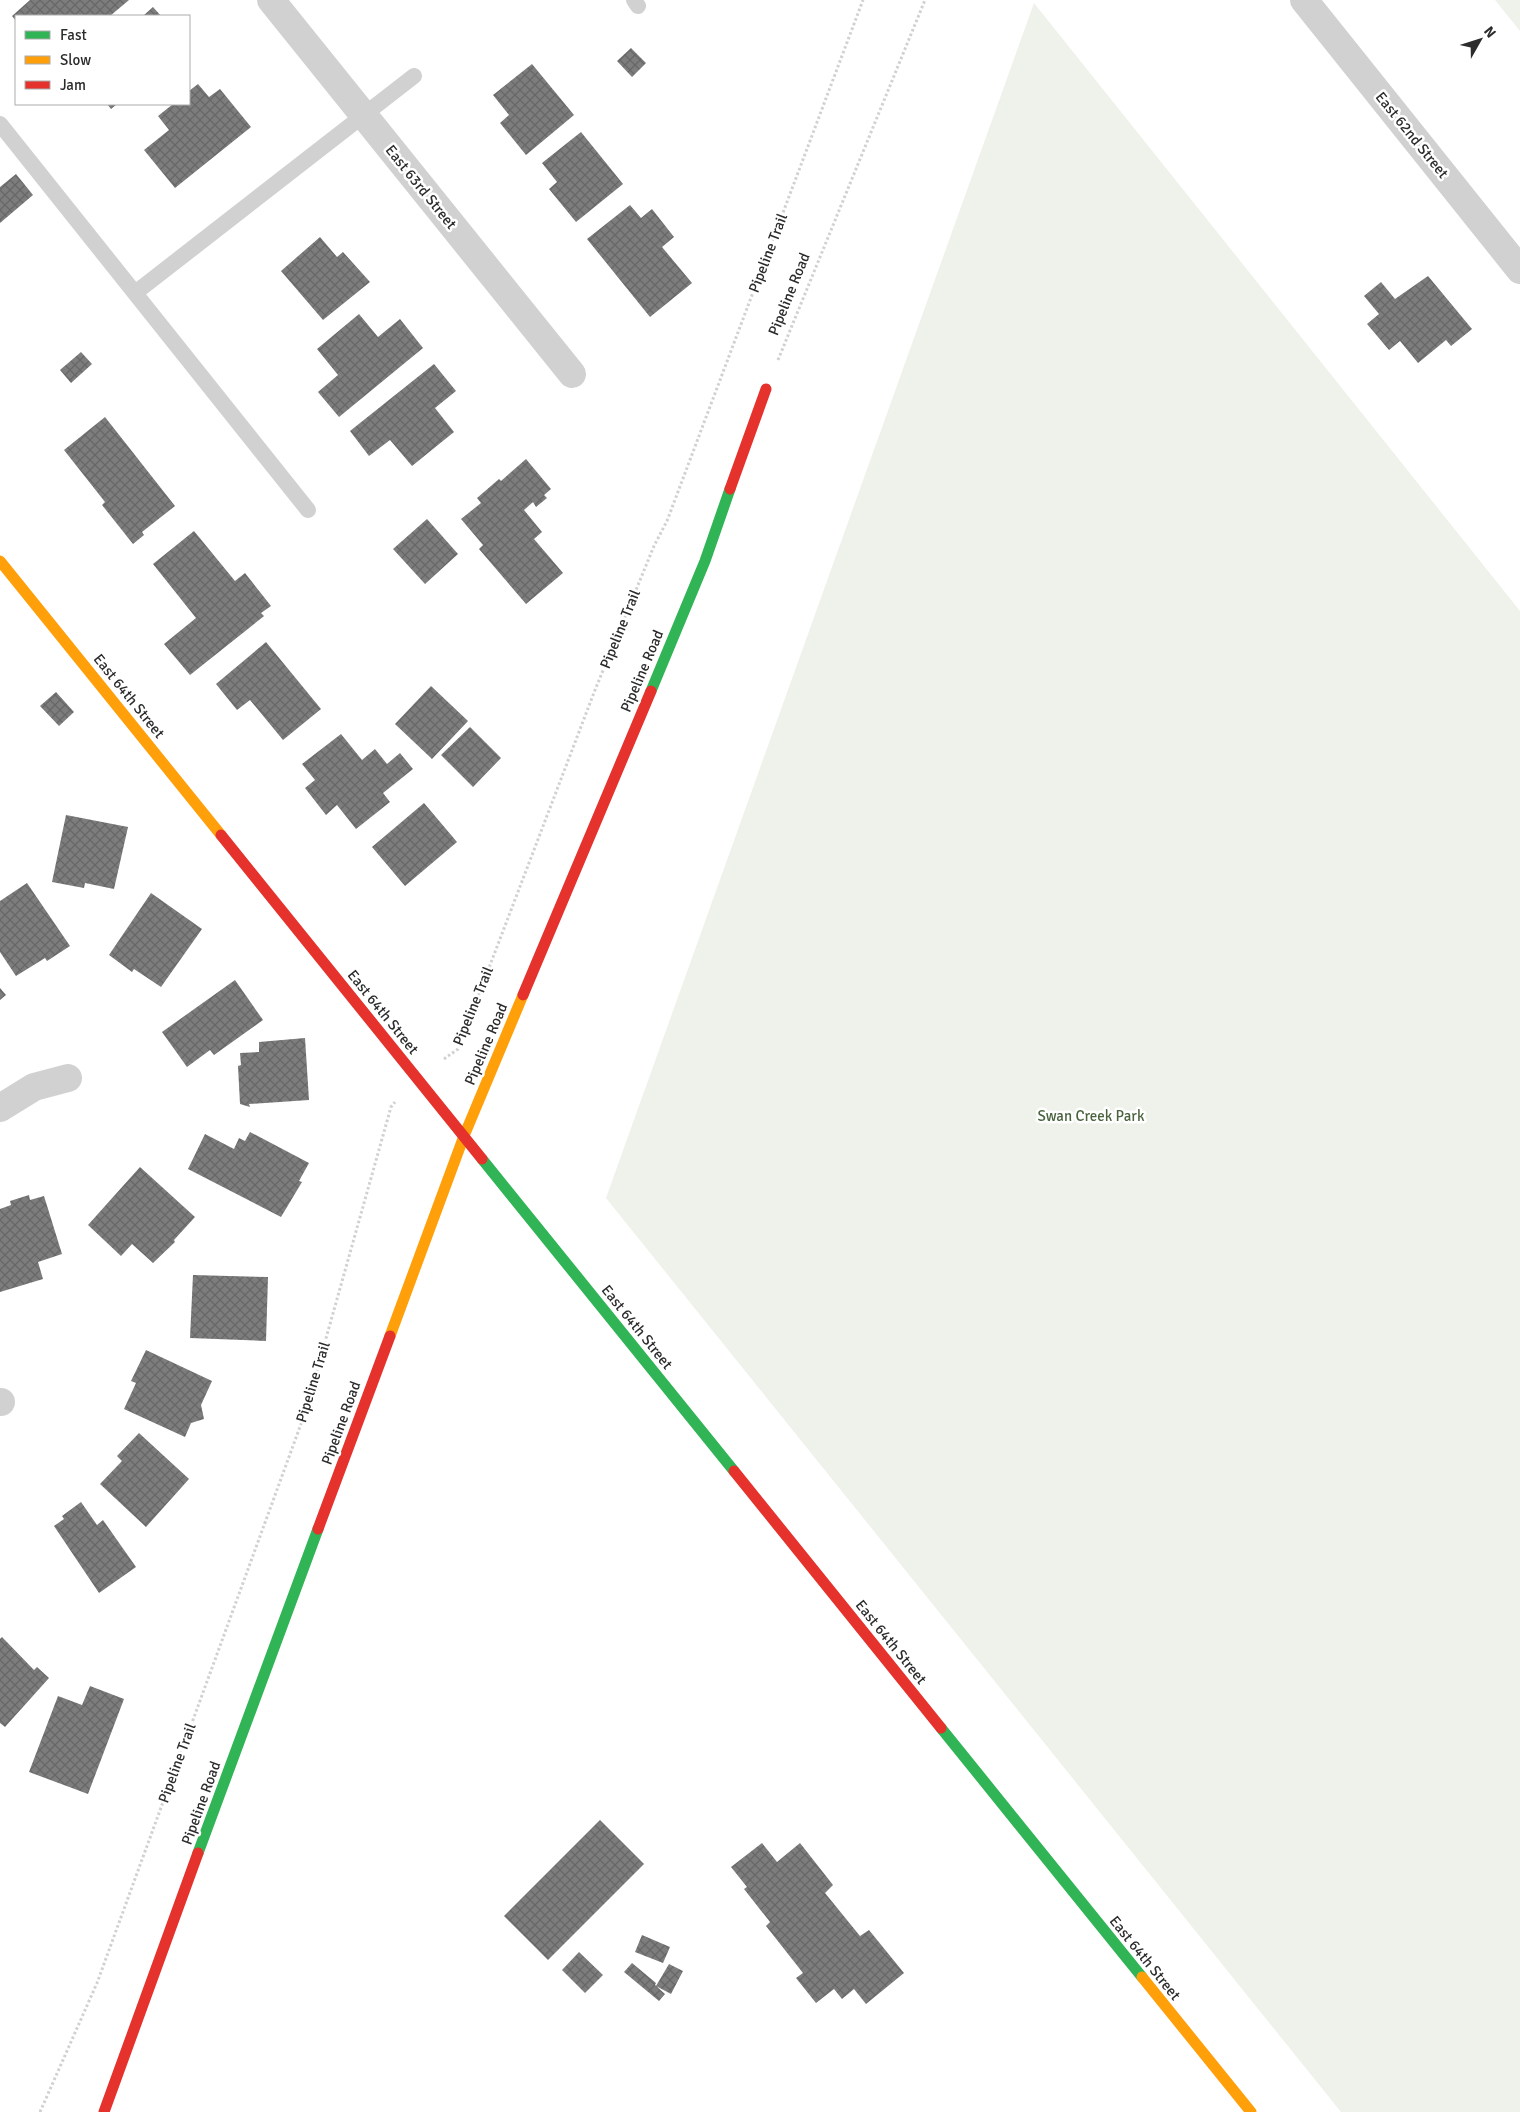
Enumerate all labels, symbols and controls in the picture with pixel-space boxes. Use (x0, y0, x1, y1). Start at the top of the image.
legend (15, 15, 190, 105)
north arrow (1455, 15, 1505, 65)
text: N (1480, 23, 1499, 41)
text: Fast (60, 26, 87, 44)
text: Slow (60, 51, 91, 69)
text: Jam (60, 76, 86, 94)
street label: East 62nd Street (1372, 88, 1452, 182)
street label: East 63rd Street (382, 141, 460, 233)
street label: Pipeline Trail (745, 211, 791, 295)
street label: Pipeline Road (764, 250, 814, 338)
street label: Pipeline Trail (596, 587, 644, 671)
street label: Pipeline Road (617, 627, 667, 715)
street label: East 64th Street (90, 650, 168, 742)
street label: Pipeline Trail (449, 964, 497, 1048)
street label: East 64th Street (344, 966, 422, 1058)
street label: Pipeline Road (461, 1000, 511, 1088)
park label: Swan Creek Park (1038, 1107, 1145, 1125)
street label: East 64th Street (598, 1281, 676, 1373)
street label: Pipeline Trail (292, 1339, 334, 1425)
street label: Pipeline Road (318, 1379, 364, 1467)
street label: East 64th Street (852, 1596, 930, 1688)
street label: Pipeline Trail (154, 1721, 200, 1805)
street label: Pipeline Road (178, 1759, 224, 1847)
street label: East 64th Street (1106, 1912, 1184, 2004)

